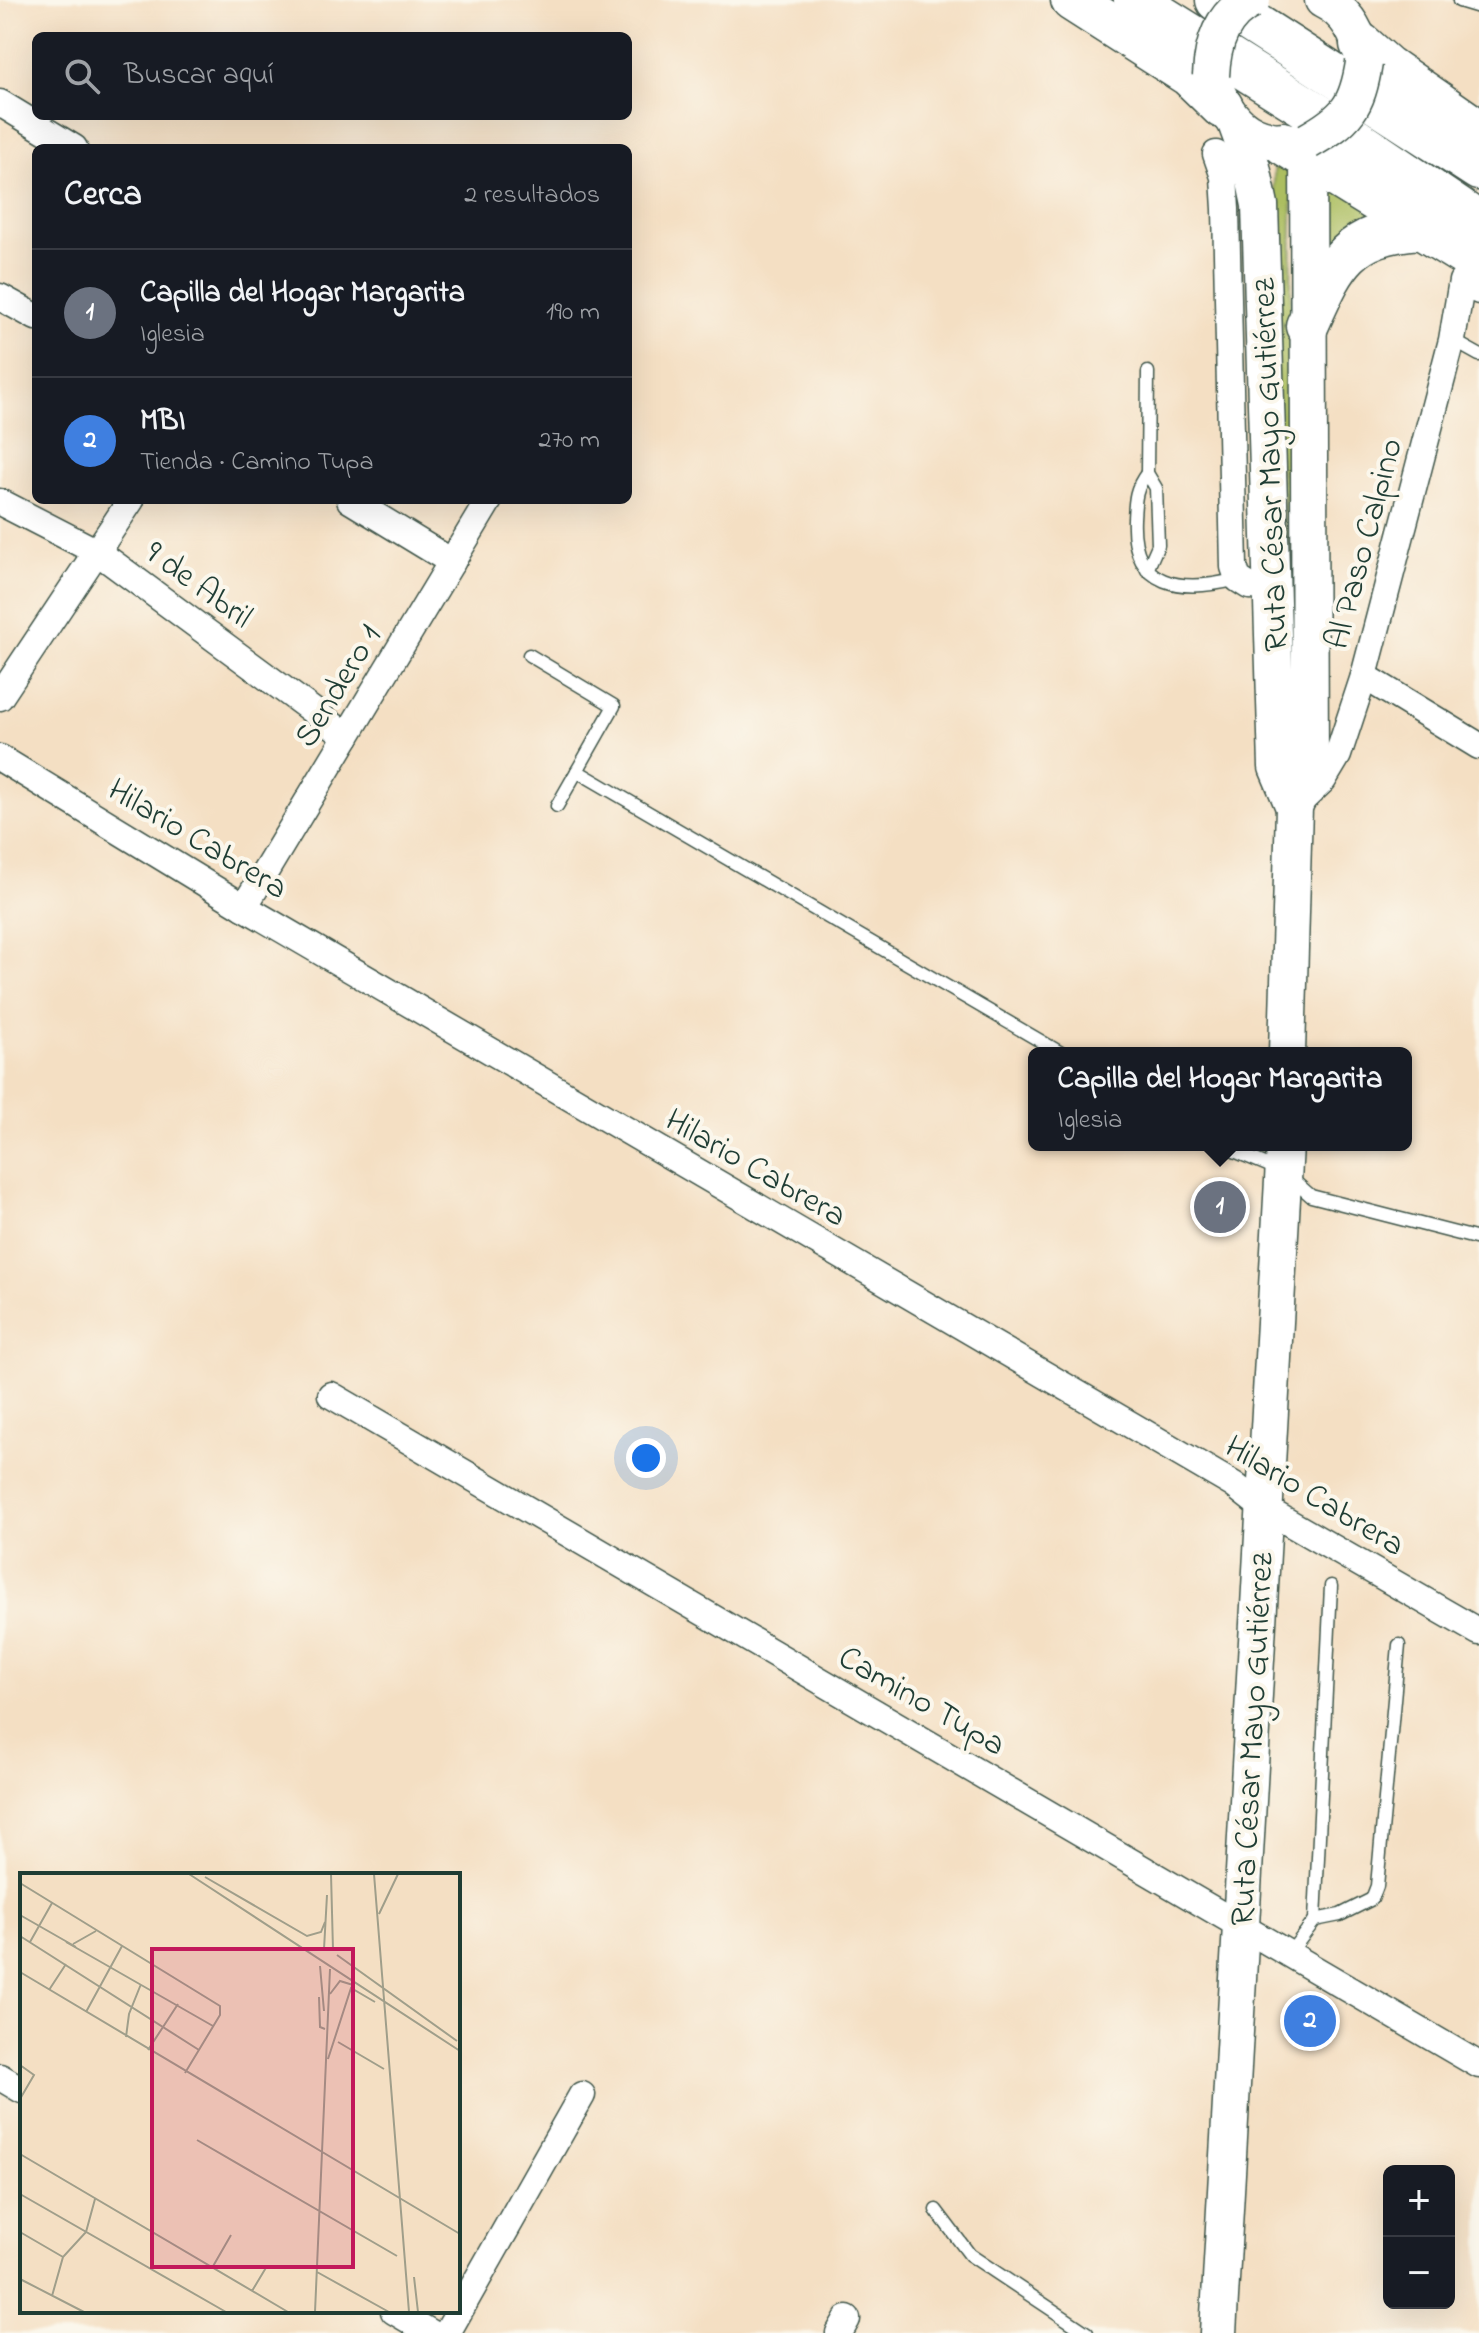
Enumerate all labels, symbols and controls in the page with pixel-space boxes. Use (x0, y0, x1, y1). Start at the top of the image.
search box (32, 32, 632, 120)
icon: search (60, 54, 104, 98)
text: Buscar aquí (124, 54, 274, 98)
text: Cerca (64, 171, 142, 221)
text: 2 resultados (464, 177, 600, 215)
text: Capilla del Hogar Margarita (140, 272, 465, 316)
street label: Ruta César Mayo Gutiérrez (1240, 276, 1304, 653)
text: 1 (86, 294, 94, 332)
text: 190 m (546, 294, 600, 332)
text: Iglesia (140, 316, 205, 354)
text: MBI (140, 400, 185, 444)
text: 2 (84, 422, 96, 460)
text: 270 m (538, 422, 600, 460)
street label: Al Paso Calpino (1314, 433, 1418, 655)
text: Tienda · Camino Tupa (140, 444, 374, 482)
street label: 9 de Abril (133, 530, 262, 643)
street label: Sendero 1 (283, 616, 396, 758)
street label: Hilario Cabrera (97, 767, 297, 914)
popup (1028, 1047, 1412, 1151)
text: Capilla del Hogar Margarita (1058, 1058, 1382, 1102)
street label: Hilario Cabrera (655, 1097, 855, 1242)
text: Iglesia (1058, 1102, 1122, 1140)
pin: 1 (1194, 1177, 1246, 1237)
street label: Hilario Cabrera (1214, 1424, 1414, 1571)
your location (626, 1438, 666, 1478)
street label: Ruta César Mayo Gutiérrez (1219, 1550, 1289, 1927)
street label: Camino Tupa (828, 1634, 1014, 1771)
inset map (20, 1873, 460, 2313)
pin: 2 (1284, 1991, 1336, 2051)
map controls (1383, 2165, 1455, 2309)
button: + (1383, 2165, 1455, 2237)
button: − (1383, 2237, 1455, 2309)

